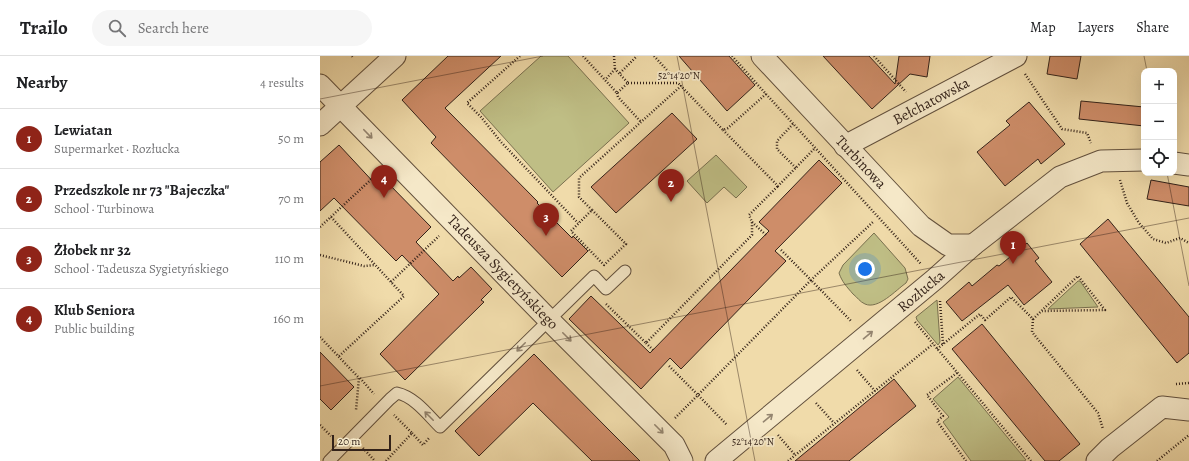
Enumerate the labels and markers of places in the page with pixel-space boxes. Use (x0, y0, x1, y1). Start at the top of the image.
pin: 4 (371, 165, 397, 198)
pin: 2 (658, 169, 684, 202)
pin: 3 (533, 203, 559, 236)
pin: 1 (1000, 231, 1026, 264)

